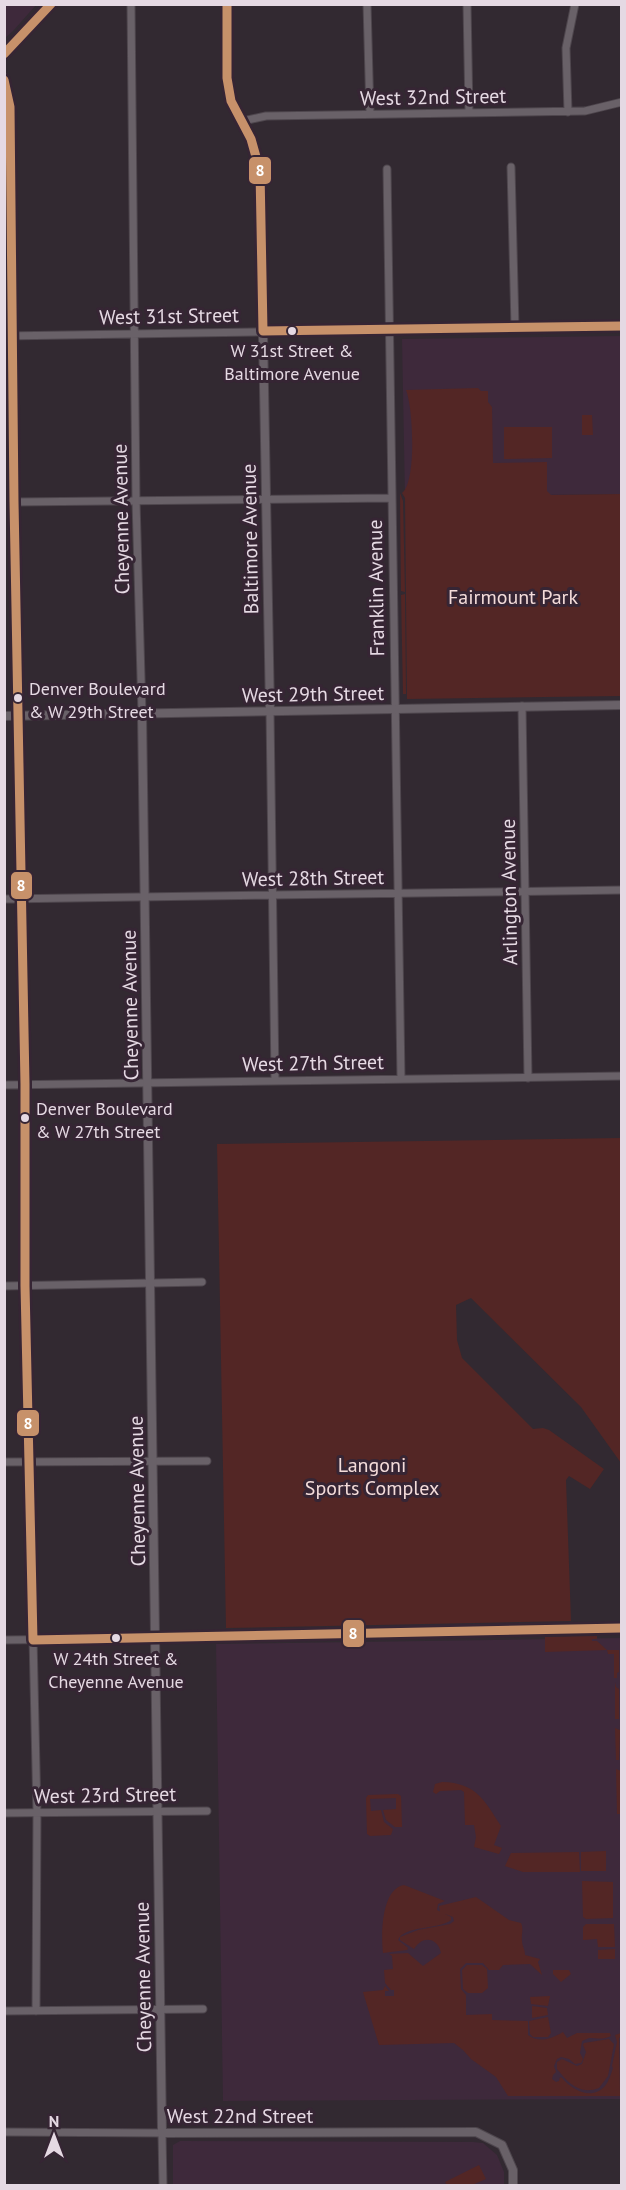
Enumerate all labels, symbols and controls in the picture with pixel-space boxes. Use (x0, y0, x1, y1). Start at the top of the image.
street label: West 32nd Street (360, 83, 507, 111)
line badge: 8 (248, 156, 272, 185)
text: 8 (255, 160, 265, 180)
street label: West 31st Street (99, 302, 239, 330)
marker: W 31st Street & Baltimore Avenue (286, 325, 298, 337)
place label: W 31st Street & Baltimore Avenue (224, 339, 360, 385)
street label: Cheyenne Avenue (107, 444, 135, 594)
street label: Baltimore Avenue (236, 463, 264, 615)
street label: Franklin Avenue (362, 519, 390, 657)
park label: Fairmount Park (448, 584, 578, 610)
place label: Denver Boulevard & W 29th Street (29, 677, 166, 723)
street label: West 29th Street (242, 680, 385, 708)
marker: Denver Boulevard & W 29th Street (12, 692, 24, 704)
street label: Arlington Avenue (495, 818, 523, 966)
street label: West 28th Street (242, 864, 385, 892)
line badge: 8 (10, 871, 33, 900)
text: 8 (16, 875, 26, 895)
street label: Cheyenne Avenue (116, 930, 144, 1080)
street label: West 27th Street (242, 1049, 384, 1077)
place label: Denver Boulevard & W 27th Street (36, 1097, 173, 1143)
marker: Denver Boulevard & W 27th Street (19, 1112, 31, 1124)
line badge: 8 (16, 1409, 40, 1437)
text: 8 (23, 1413, 33, 1433)
street label: Cheyenne Avenue (123, 1416, 151, 1566)
park label: Langoni Sports Complex (305, 1452, 439, 1501)
line badge: 8 (342, 1619, 365, 1648)
text: 8 (348, 1623, 358, 1643)
marker: W 24th Street & Cheyenne Avenue (110, 1632, 122, 1644)
place label: W 24th Street & Cheyenne Avenue (48, 1647, 184, 1693)
street label: West 23rd Street (34, 1781, 177, 1809)
street label: Cheyenne Avenue (129, 1902, 157, 2052)
street label: West 22nd Street (167, 2103, 313, 2129)
north arrow (24, 2106, 84, 2166)
text: N (49, 2111, 59, 2131)

